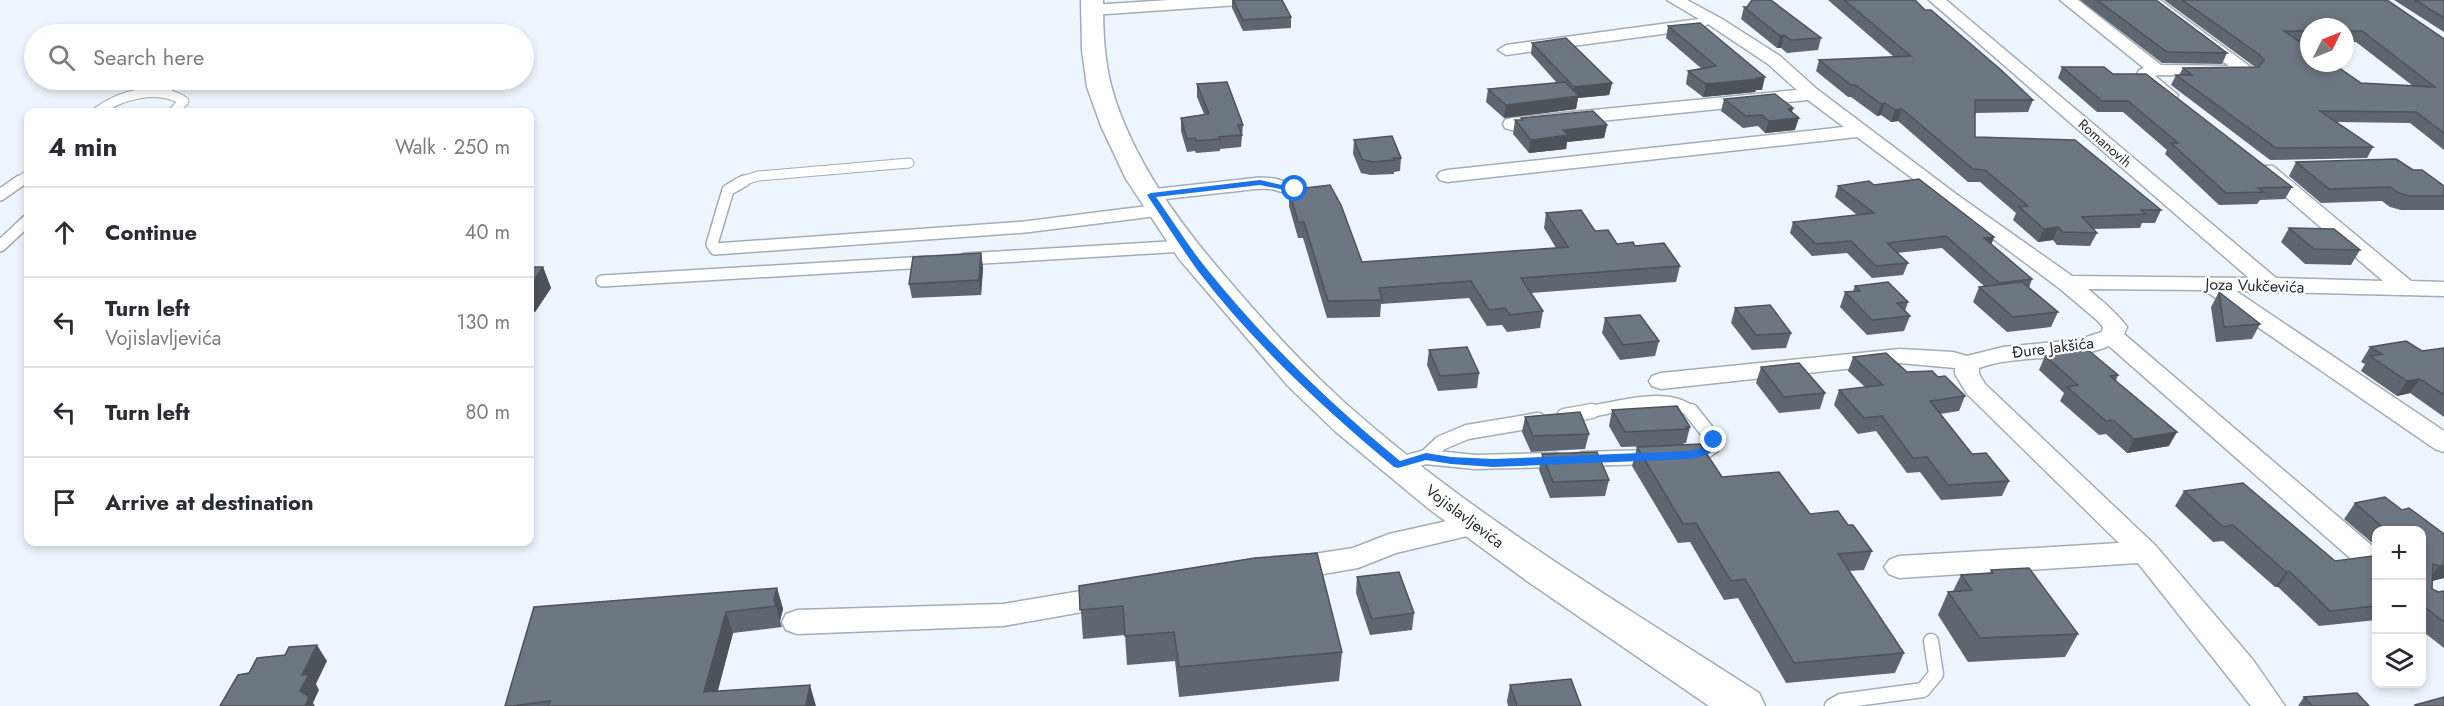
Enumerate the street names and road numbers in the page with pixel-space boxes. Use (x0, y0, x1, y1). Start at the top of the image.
street label: Romanovih (2074, 114, 2136, 172)
street label: Joza Vukčevića (2203, 272, 2305, 299)
street label: Đure Jakšića (2011, 331, 2095, 364)
street label: Vojislavljevića (1421, 479, 1509, 554)

